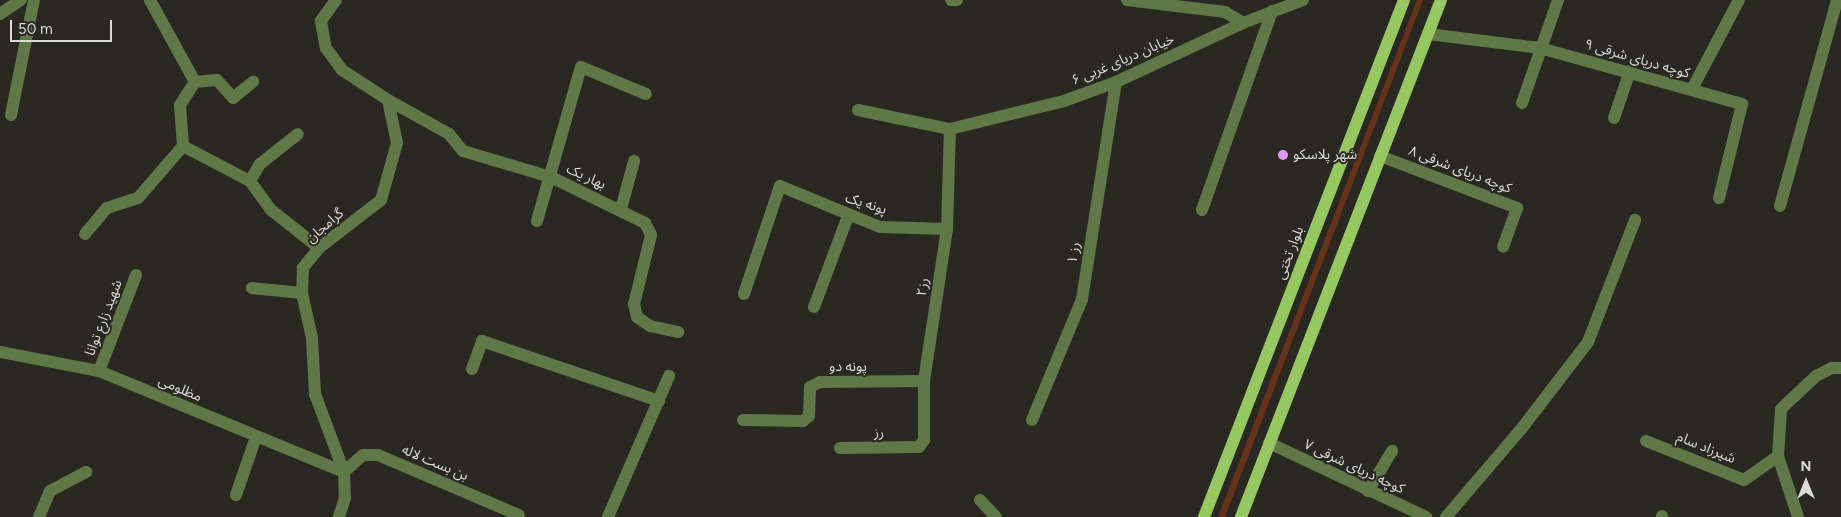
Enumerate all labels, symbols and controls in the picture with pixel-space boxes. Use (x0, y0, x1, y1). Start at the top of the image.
scale bar (12, 10, 115, 42)
text: 50 m (18, 20, 53, 38)
street label: خیابان دریای غربی ۶ (1069, 31, 1177, 89)
street label: کوچه دریای شرقی ۹ (1582, 36, 1692, 82)
street label: کوچه دریای شرقی ۸ (1406, 143, 1514, 197)
place label: شهر پلاسکو (1293, 147, 1357, 163)
marker: شهر پلاسکو (1277, 149, 1289, 161)
street label: بهار یک (564, 161, 608, 193)
street label: پونه یک (843, 189, 889, 219)
street label: گرامجان (303, 205, 347, 247)
street label: بلوار تختی (1272, 224, 1308, 282)
street label: رز ۱ (1064, 241, 1084, 265)
street label: رز۲ (913, 277, 933, 297)
street label: شهید زارع توانا (82, 278, 126, 358)
street label: پونه دو (829, 359, 867, 375)
street label: مظلومی (156, 372, 204, 406)
street label: رز (874, 425, 884, 441)
street label: شیرزاد سام (1674, 429, 1738, 467)
street label: کوچه دریای شرقی ۷ (1301, 436, 1407, 498)
street label: بن بست لاله (399, 442, 471, 484)
north arrow (1781, 457, 1831, 507)
text: N (1801, 458, 1811, 475)

